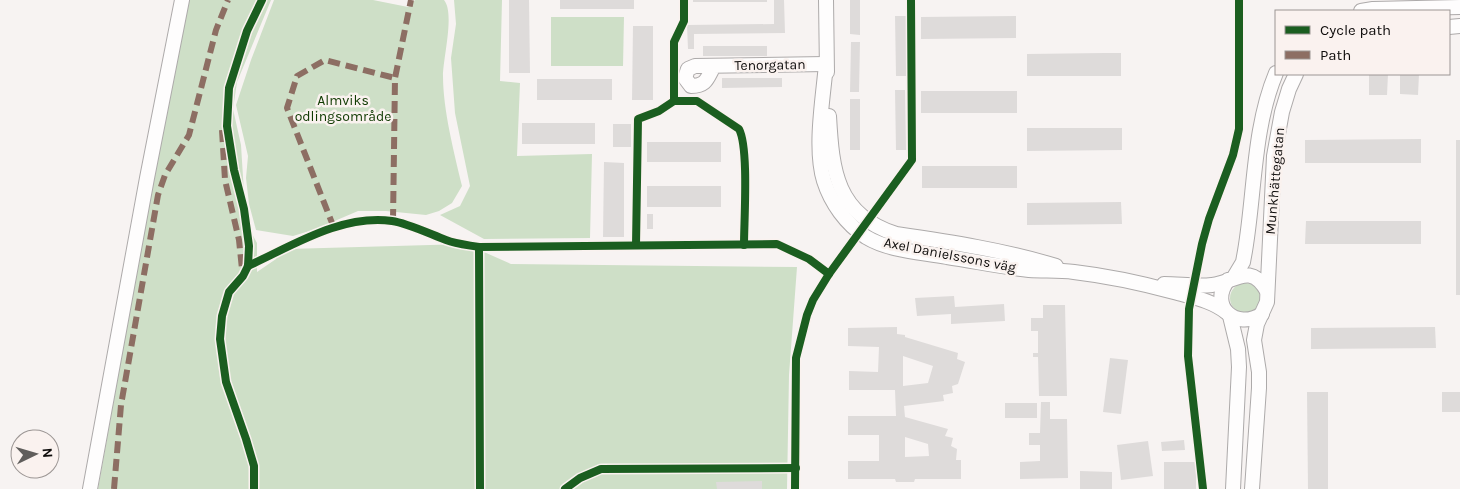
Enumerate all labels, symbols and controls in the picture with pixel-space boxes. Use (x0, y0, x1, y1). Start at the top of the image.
legend (1275, 10, 1450, 75)
text: Cycle path (1320, 21, 1391, 39)
text: Path (1320, 46, 1351, 64)
street label: Tenorgatan (734, 56, 806, 74)
park label: Almviks odlingsområde (295, 92, 391, 125)
street label: Munkhättegatan (1262, 127, 1288, 235)
street label: Axel Danielssons väg (882, 234, 1018, 276)
north arrow (10, 429, 60, 479)
text: N (39, 447, 56, 459)

